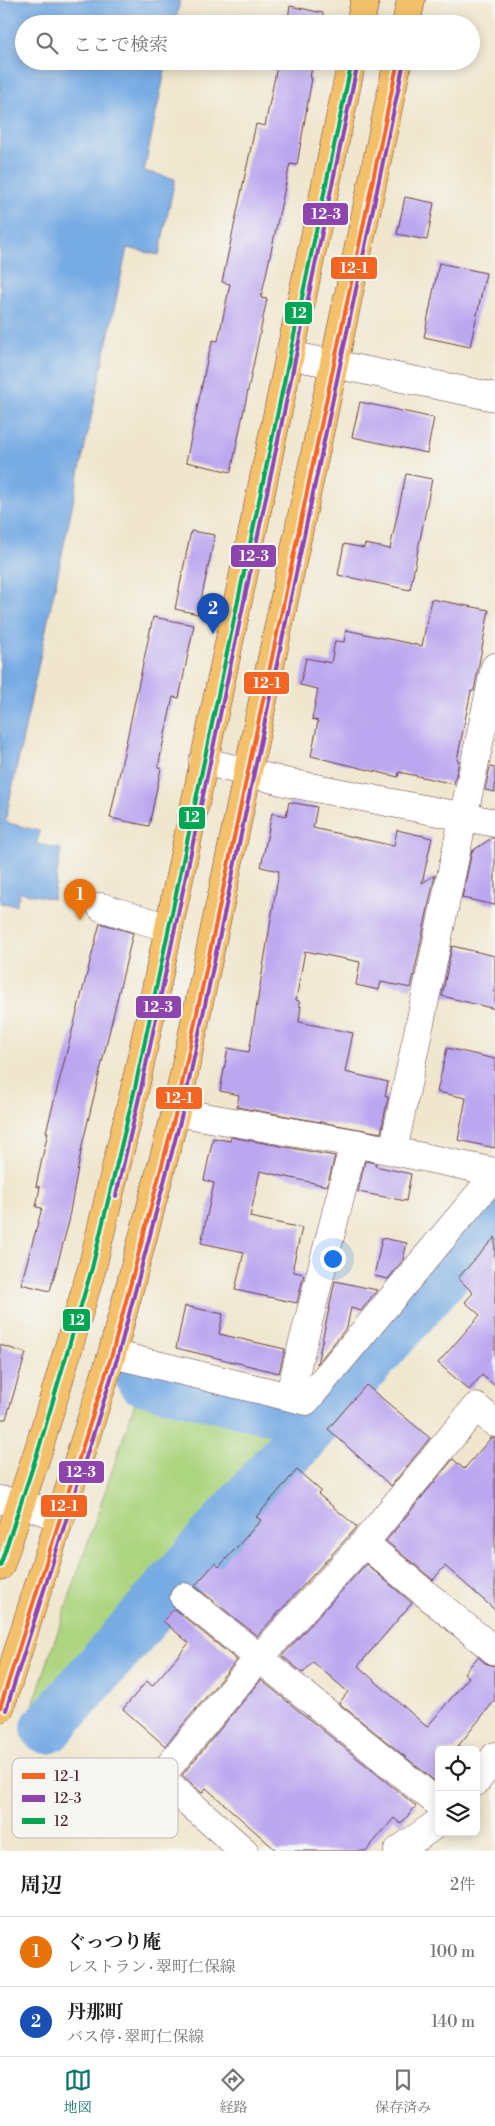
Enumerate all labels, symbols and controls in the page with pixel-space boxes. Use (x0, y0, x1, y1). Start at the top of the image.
search box (15, 15, 480, 70)
icon: search (33, 29, 61, 57)
text: ここで検索 (73, 33, 168, 57)
line badge: 12-3 (302, 202, 349, 226)
text: 12-3 (311, 206, 341, 224)
line badge: 12-1 (330, 256, 378, 280)
text: 12-1 (340, 260, 368, 278)
line badge: 12 (284, 301, 313, 325)
text: 12 (291, 305, 307, 323)
line badge: 12-3 (230, 544, 277, 568)
text: 12-3 (239, 548, 269, 566)
pin: 2 (197, 593, 229, 634)
line badge: 12-1 (243, 671, 290, 695)
text: 12-1 (253, 675, 281, 693)
line badge: 12 (178, 806, 206, 830)
text: 12 (184, 809, 200, 827)
pin: 1 (64, 879, 96, 920)
line badge: 12-3 (135, 995, 182, 1019)
text: 12-3 (143, 999, 173, 1017)
line badge: 12-1 (155, 1086, 203, 1110)
text: 12-1 (165, 1090, 193, 1108)
your location (320, 1246, 346, 1272)
line badge: 12 (62, 1308, 91, 1332)
text: 12 (69, 1312, 85, 1330)
line badge: 12-3 (58, 1460, 105, 1484)
text: 12-3 (66, 1464, 96, 1482)
line badge: 12-1 (40, 1494, 88, 1518)
text: 12-1 (50, 1498, 78, 1516)
map controls (435, 1746, 480, 1836)
button: locate (435, 1746, 480, 1791)
legend (12, 1758, 178, 1838)
text: 12-1 (54, 1768, 80, 1786)
text: 12-3 (54, 1790, 82, 1808)
button: layers (435, 1791, 480, 1836)
text: 12 (54, 1813, 68, 1831)
text: 周辺 (20, 1873, 62, 1899)
text: 2件 (450, 1875, 475, 1895)
text: ぐっつり庵 (67, 1930, 162, 1954)
text: 1 (32, 1942, 40, 1962)
text: 100 m (430, 1942, 475, 1962)
text: レストラン · 翠町仁保線 (67, 1957, 236, 1977)
text: 丹那町 (67, 2000, 124, 2024)
text: 2 (31, 2012, 41, 2032)
text: 140 m (431, 2012, 475, 2032)
text: バス停 · 翠町仁保線 (67, 2027, 204, 2047)
tab: 地図 (64, 2066, 92, 2117)
tab: 経路 (219, 2066, 247, 2117)
tab: 保存済み (375, 2066, 431, 2117)

